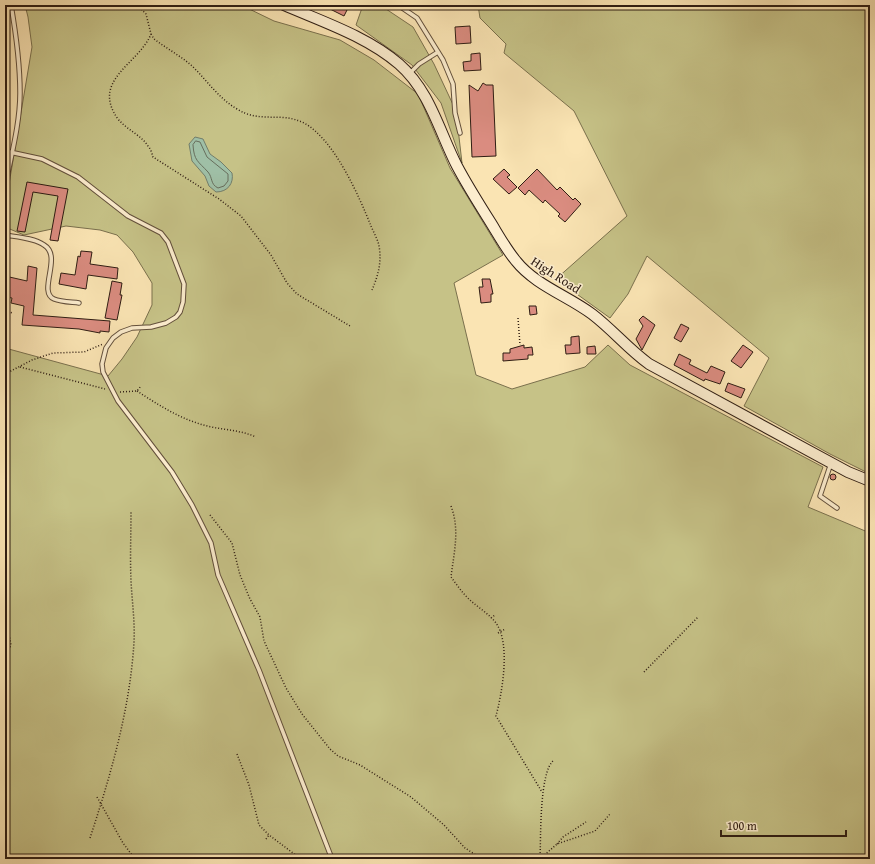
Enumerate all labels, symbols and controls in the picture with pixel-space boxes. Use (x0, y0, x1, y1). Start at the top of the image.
street label: High Road (527, 252, 585, 298)
scale bar (721, 812, 846, 838)
text: 100 m (727, 817, 757, 834)

